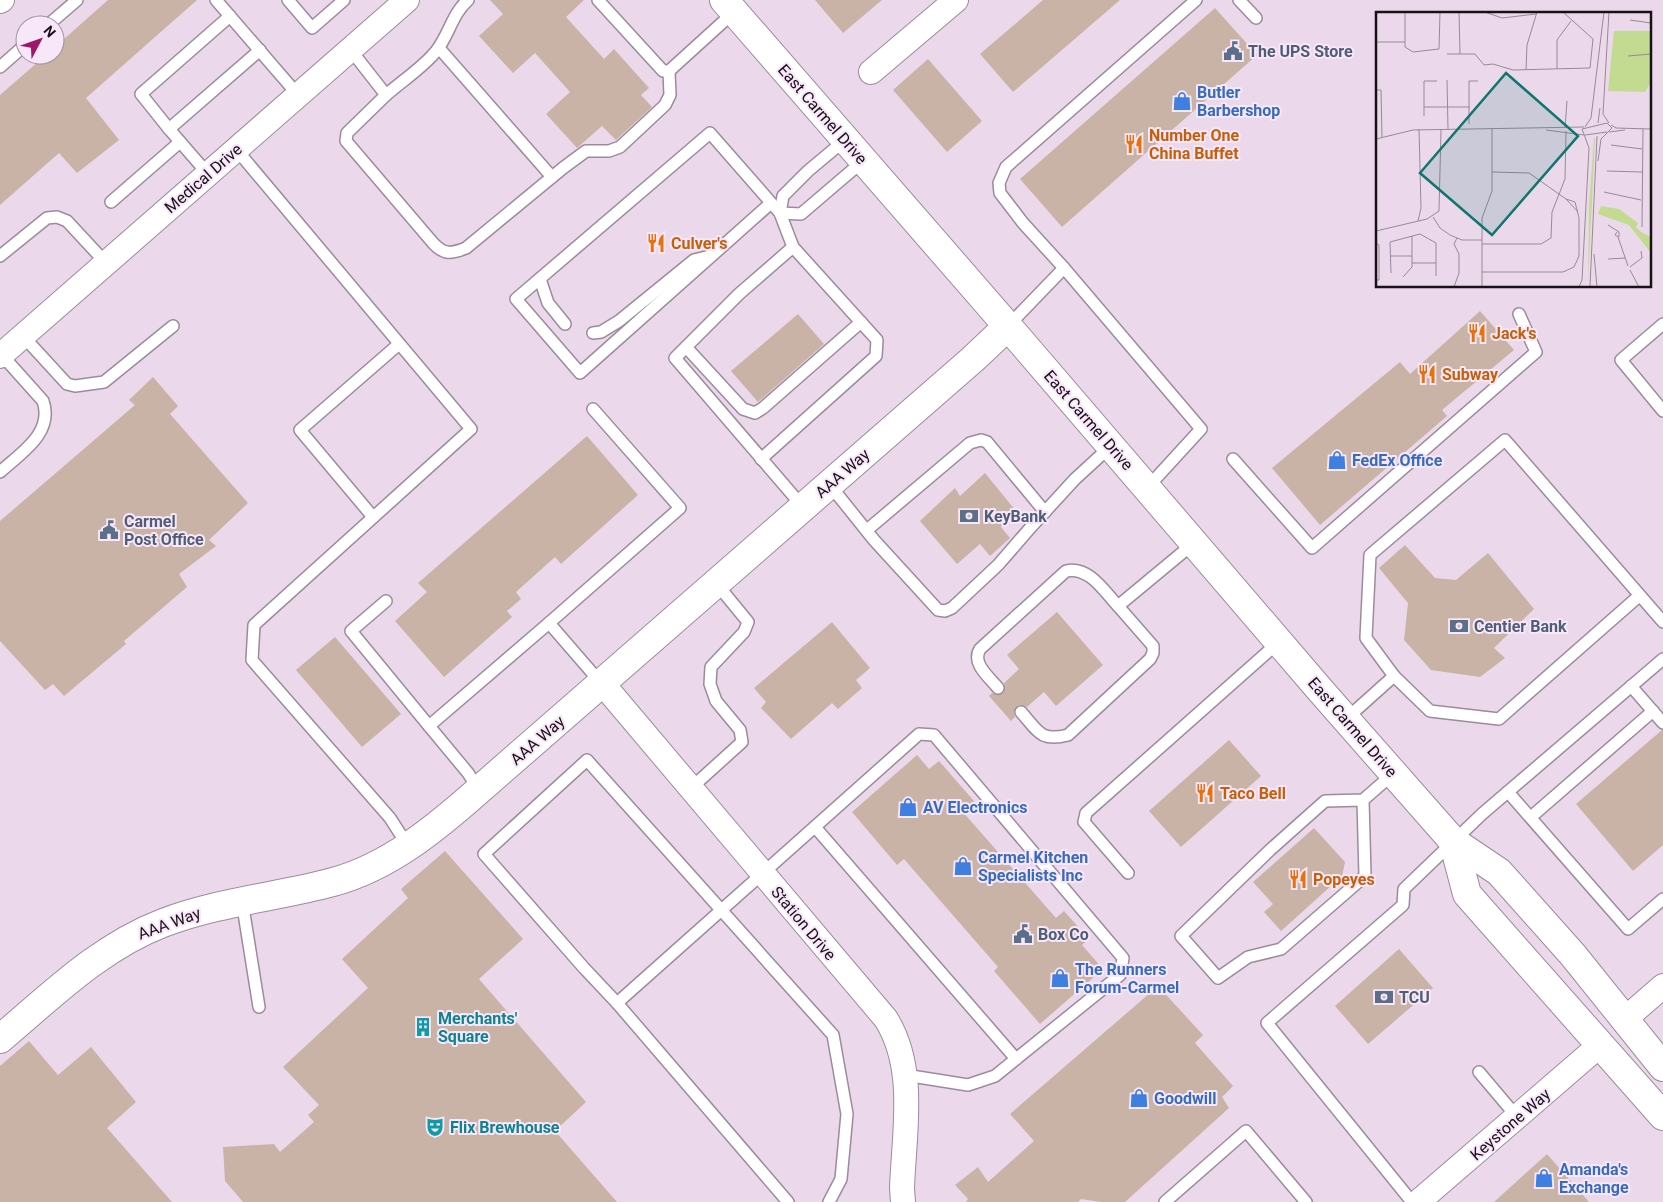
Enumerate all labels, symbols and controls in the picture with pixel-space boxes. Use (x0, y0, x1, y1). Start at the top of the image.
inset map (1376, 12, 1650, 288)
north arrow (15, 15, 65, 65)
text: N (41, 22, 59, 40)
public building icon: The UPS Store (1222, 40, 1244, 62)
place label: The UPS Store (1248, 42, 1353, 61)
street label: East Carmel Drive (774, 61, 871, 168)
place label: Butler Barbershop (1197, 83, 1280, 120)
shop icon: Butler Barbershop (1171, 90, 1193, 112)
place label: Number One China Buffet (1149, 126, 1240, 163)
restaurant icon: Number One China Buffet (1123, 133, 1145, 155)
street label: Medical Drive (161, 140, 246, 217)
restaurant icon: Culver's (645, 232, 667, 254)
place label: Culver's (671, 234, 727, 253)
restaurant icon: Jack's (1466, 322, 1488, 344)
place label: Jack's (1492, 324, 1537, 343)
restaurant icon: Subway (1416, 363, 1438, 385)
place label: Subway (1442, 365, 1499, 384)
street label: East Carmel Drive (1040, 367, 1137, 474)
street label: AAA Way (811, 444, 874, 502)
shop icon: FedEx Office (1326, 449, 1348, 471)
place label: FedEx Office (1352, 451, 1443, 470)
bank icon: KeyBank (958, 505, 980, 527)
place label: KeyBank (984, 507, 1047, 526)
place label: Carmel Post Office (124, 512, 204, 549)
public building icon: Carmel Post Office (98, 519, 120, 541)
bank icon: Centier Bank (1448, 615, 1470, 637)
place label: Centier Bank (1474, 617, 1567, 636)
street label: East Carmel Drive (1304, 674, 1401, 781)
street label: AAA Way (506, 711, 569, 769)
restaurant icon: Taco Bell (1194, 782, 1216, 804)
place label: Taco Bell (1220, 784, 1286, 803)
shop icon: AV Electronics (897, 796, 919, 818)
place label: AV Electronics (923, 798, 1028, 817)
place label: Carmel Kitchen Specialists Inc (978, 848, 1088, 885)
shop icon: Carmel Kitchen Specialists Inc (952, 855, 974, 877)
restaurant icon: Popeyes (1287, 868, 1309, 890)
place label: Popeyes (1313, 870, 1375, 889)
street label: Station Drive (767, 883, 840, 964)
street label: AAA Way (135, 903, 204, 944)
public building icon: Box Co (1012, 923, 1034, 945)
place label: Box Co (1038, 925, 1089, 944)
place label: The Runners Forum-Carmel (1075, 960, 1179, 997)
shop icon: The Runners Forum-Carmel (1049, 967, 1071, 989)
bank icon: TCU (1373, 986, 1395, 1008)
place label: TCU (1399, 988, 1430, 1007)
place label: Merchants' Square (438, 1009, 518, 1046)
building icon: Merchants' Square (412, 1016, 434, 1038)
street label: Keystone Way (1466, 1084, 1554, 1164)
shop icon: Goodwill (1128, 1087, 1150, 1109)
place label: Goodwill (1154, 1089, 1216, 1108)
theatre icon: Flix Brewhouse (424, 1116, 446, 1138)
place label: Flix Brewhouse (450, 1118, 560, 1137)
place label: Amanda's Exchange (1559, 1160, 1629, 1197)
shop icon: Amanda's Exchange (1533, 1167, 1555, 1189)

